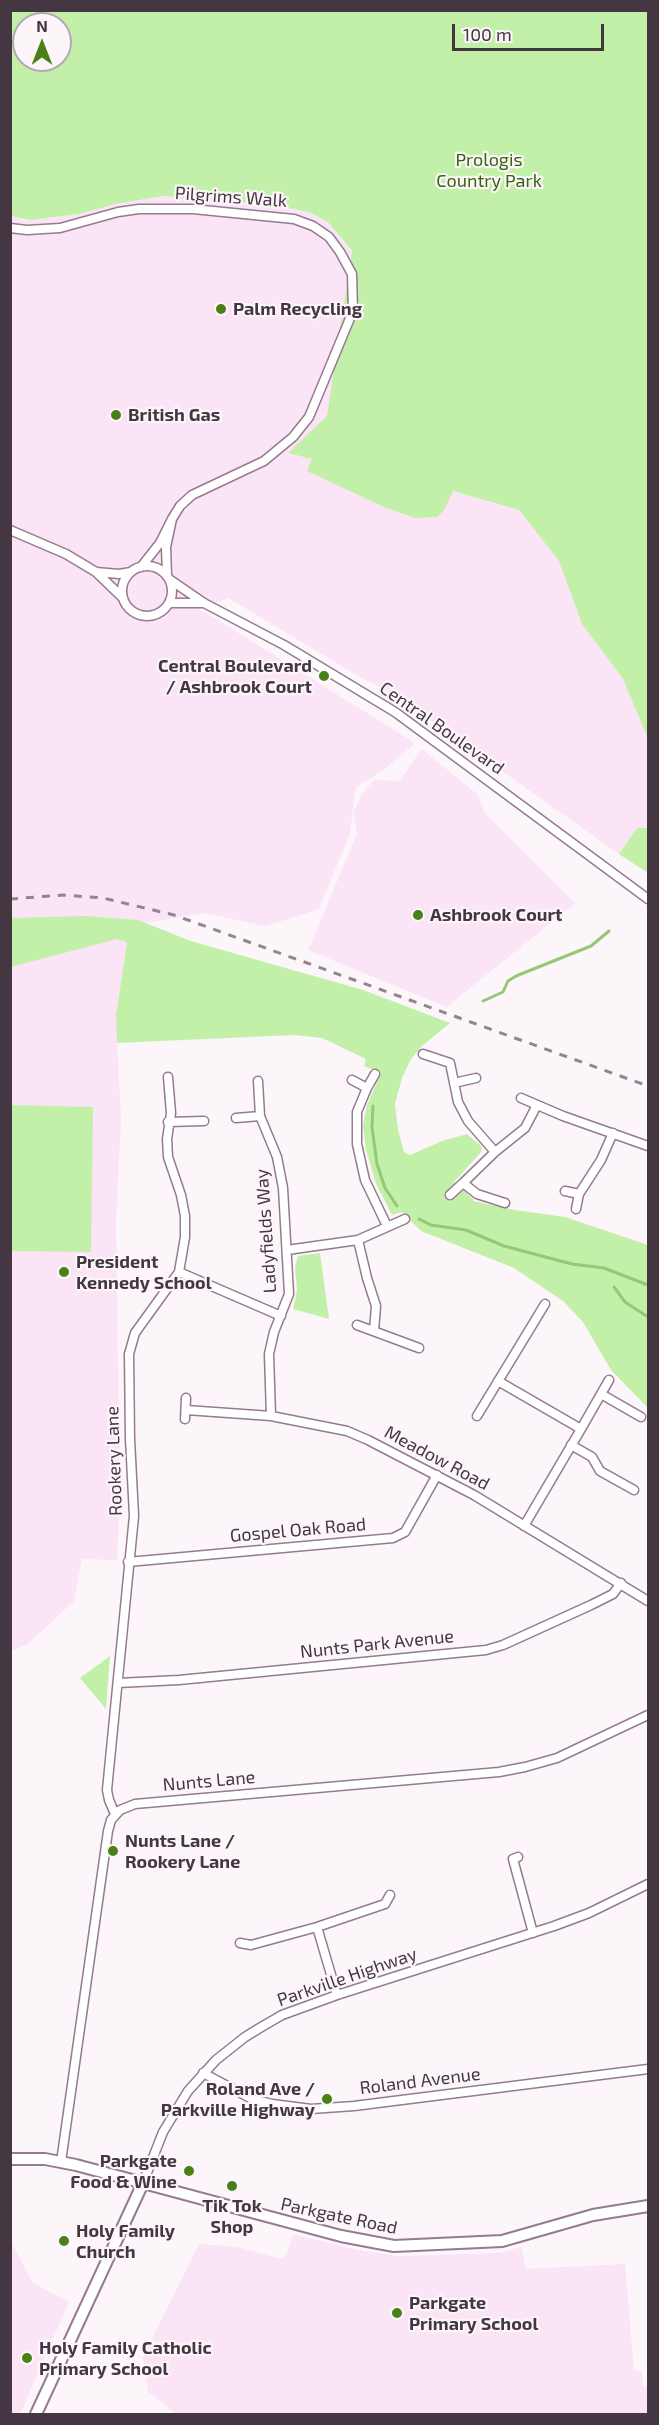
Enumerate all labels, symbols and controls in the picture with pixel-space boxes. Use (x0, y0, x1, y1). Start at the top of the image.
north arrow (12, 12, 72, 72)
scale bar (455, 12, 606, 50)
text: N (36, 16, 48, 35)
text: 100 m (463, 23, 512, 45)
park label: Prologis Country Park (436, 149, 542, 192)
street label: Pilgrims Walk (174, 182, 288, 212)
place label: Palm Recycling (233, 298, 362, 320)
marker: Palm Recycling (214, 302, 228, 316)
place label: British Gas (128, 404, 220, 426)
marker: British Gas (109, 408, 123, 422)
place label: Central Boulevard / Ashbrook Court (158, 655, 312, 698)
marker: Central Boulevard / Ashbrook Court (317, 669, 331, 683)
street label: Central Boulevard (376, 677, 508, 779)
place label: Ashbrook Court (430, 904, 562, 926)
marker: Ashbrook Court (411, 908, 425, 922)
street label: Ladyfields Way (251, 1168, 281, 1294)
place label: President Kennedy School (76, 1251, 212, 1294)
marker: President Kennedy School (57, 1265, 71, 1279)
street label: Rookery Lane (101, 1406, 127, 1516)
street label: Meadow Road (381, 1421, 493, 1495)
street label: Gospel Oak Road (229, 1513, 367, 1547)
street label: Nunts Park Avenue (299, 1625, 455, 1663)
street label: Nunts Lane (162, 1766, 256, 1796)
place label: Nunts Lane / Rookery Lane (125, 1830, 240, 1872)
marker: Nunts Lane / Rookery Lane (106, 1844, 120, 1858)
street label: Parkville Highway (274, 1943, 420, 2011)
street label: Roland Avenue (358, 2063, 482, 2099)
place label: Roland Ave / Parkville Highway (161, 2078, 315, 2120)
marker: Roland Ave / Parkville Highway (320, 2092, 334, 2106)
place label: Parkgate Food & Wine (70, 2150, 177, 2192)
marker: Parkgate Food & Wine (182, 2164, 196, 2178)
marker: Tik Tok Shop (225, 2179, 239, 2193)
street label: Parkgate Road (279, 2193, 399, 2239)
place label: Tik Tok Shop (202, 2195, 262, 2238)
place label: Holy Family Church (76, 2220, 175, 2262)
marker: Holy Family Church (57, 2234, 71, 2248)
place label: Parkgate Primary School (409, 2292, 538, 2334)
marker: Parkgate Primary School (390, 2306, 404, 2320)
place label: Holy Family Catholic Primary School (39, 2337, 212, 2380)
marker: Holy Family Catholic Primary School (20, 2351, 34, 2365)

